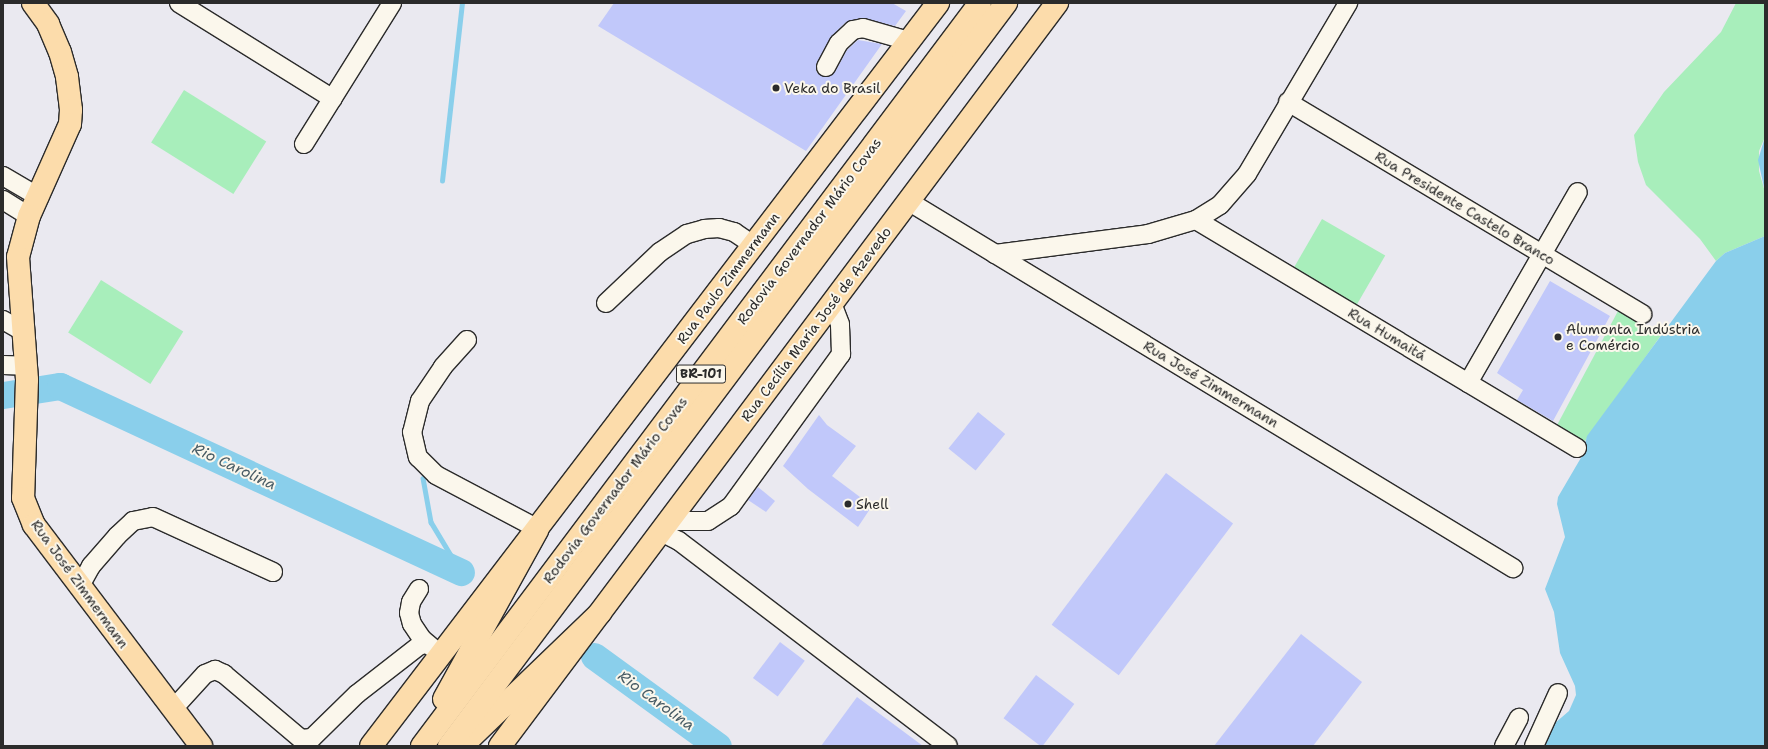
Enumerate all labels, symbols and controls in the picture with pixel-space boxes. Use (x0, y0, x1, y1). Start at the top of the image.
place label: Veka do Brasil (784, 80, 880, 96)
marker: Veka do Brasil (771, 83, 781, 93)
street label: Rodovia Governador Mário Covas (733, 134, 885, 328)
street label: Rua Presidente Castelo Branco (1372, 148, 1558, 268)
street label: Rua Paulo Zimmermann (673, 209, 783, 347)
street label: Rua Cecília Maria José de Azevedo (737, 223, 895, 425)
street label: Rua Humaitá (1345, 304, 1429, 364)
place label: Alumonta Indústria e Comércio (1566, 321, 1700, 354)
marker: Alumonta Indústria e Comércio (1553, 332, 1563, 342)
street label: Rua José Zimmermann (1140, 337, 1282, 431)
road number: BR-101 (675, 363, 727, 385)
street label: Rodovia Governador Mário Covas (539, 393, 691, 587)
water label: Rio Carolina (189, 440, 279, 494)
place label: Shell (856, 496, 889, 512)
marker: Shell (843, 499, 853, 509)
street label: Rua José Zimmermann (28, 516, 132, 652)
water label: Rio Carolina (614, 667, 698, 735)

